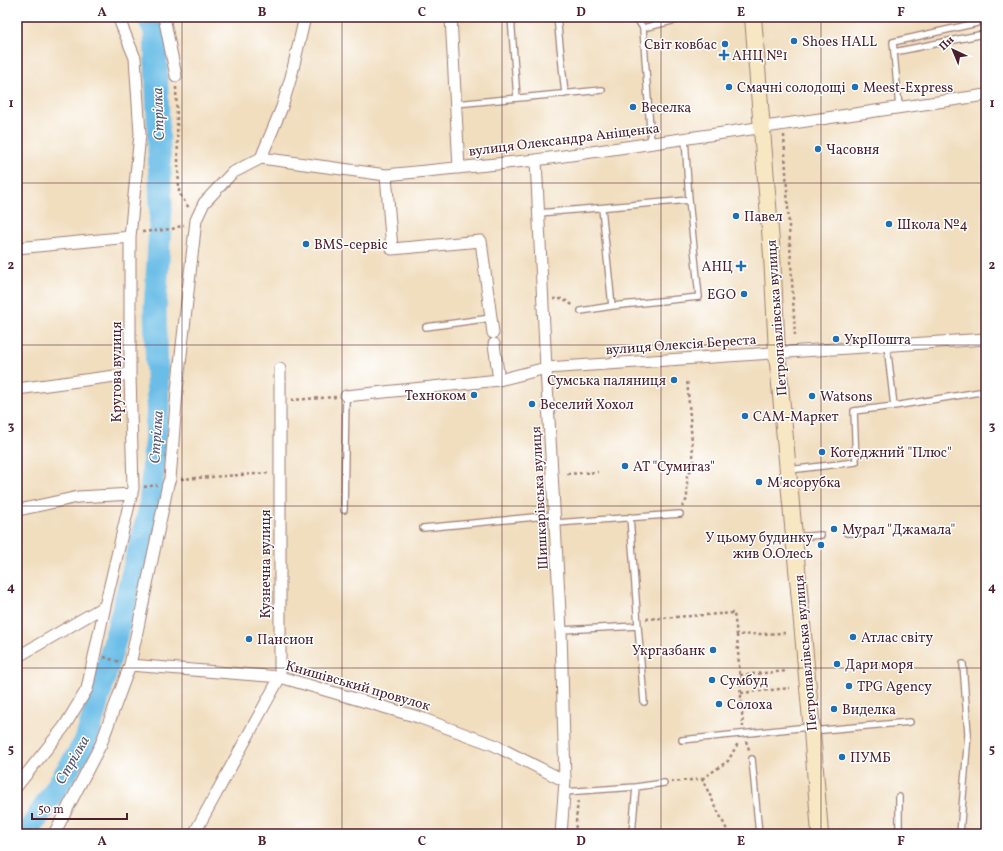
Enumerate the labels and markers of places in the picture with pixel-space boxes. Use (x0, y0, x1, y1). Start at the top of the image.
place label: Shoes HALL (802, 33, 877, 52)
place label: Світ ковбас (644, 36, 717, 55)
marker: Shoes HALL (789, 36, 799, 46)
marker: Світ ковбас (720, 39, 730, 49)
place label: АНЦ №1 (732, 47, 788, 66)
marker: АНЦ №1 (719, 50, 729, 60)
place label: Смачні солодощі (737, 79, 846, 98)
place label: Meest-Express (863, 79, 953, 98)
marker: Смачні солодощі (724, 82, 734, 92)
marker: Meest-Express (850, 82, 860, 92)
place label: Веселка (641, 99, 691, 118)
marker: Веселка (628, 102, 638, 112)
place label: Часовня (826, 141, 879, 160)
marker: Часовня (813, 144, 823, 154)
place label: Павел (744, 208, 783, 227)
marker: Павел (731, 211, 741, 221)
place label: Школа №4 (897, 216, 968, 235)
marker: Школа №4 (884, 219, 894, 229)
place label: BMS-сервіс (314, 236, 388, 255)
marker: BMS-сервіс (301, 239, 311, 249)
place label: АНЦ (702, 258, 733, 277)
marker: АНЦ (736, 261, 746, 271)
place label: EGO (707, 286, 736, 305)
marker: EGO (739, 289, 749, 299)
place label: УкрПошта (844, 331, 911, 350)
marker: УкрПошта (831, 334, 841, 344)
place label: Сумська паляниця (547, 372, 666, 391)
marker: Сумська паляниця (669, 375, 679, 385)
place label: Техноком (405, 387, 466, 406)
place label: Watsons (820, 388, 873, 407)
marker: Техноком (469, 390, 479, 400)
marker: Watsons (807, 391, 817, 401)
place label: Веселий Хохол (540, 396, 634, 415)
marker: Веселий Хохол (527, 399, 537, 409)
place label: САМ-Маркет (753, 408, 839, 427)
marker: САМ-Маркет (740, 411, 750, 421)
place label: Котеджний "Плюс" (830, 444, 952, 463)
marker: Котеджний "Плюс" (817, 447, 827, 457)
place label: АТ "Сумигаз" (633, 458, 715, 477)
marker: АТ "Сумигаз" (620, 461, 630, 471)
place label: М'ясорубка (767, 474, 841, 493)
marker: М'ясорубка (754, 477, 764, 487)
place label: Мурал "Джамала" (842, 521, 955, 540)
marker: Мурал "Джамала" (829, 524, 839, 534)
place label: У цьому будинку жив О.Олесь (705, 529, 813, 564)
marker: У цьому будинку жив О.Олесь (816, 540, 826, 550)
place label: Атлас світу (861, 629, 933, 648)
place label: Пансион (257, 631, 314, 650)
marker: Атлас світу (848, 632, 858, 642)
marker: Пансион (244, 634, 254, 644)
place label: Укргазбанк (632, 642, 706, 661)
marker: Укргазбанк (708, 645, 718, 655)
place label: Дари моря (845, 656, 913, 675)
marker: Дари моря (832, 659, 842, 669)
place label: Сумбуд (720, 672, 768, 691)
marker: Сумбуд (707, 675, 717, 685)
place label: TPG Agency (857, 678, 932, 697)
marker: TPG Agency (844, 681, 854, 691)
place label: Солоха (727, 696, 773, 715)
marker: Солоха (714, 699, 724, 709)
place label: Виделка (842, 701, 896, 720)
marker: Виделка (829, 704, 839, 714)
place label: ПУМБ (850, 749, 891, 768)
marker: ПУМБ (837, 752, 847, 762)

